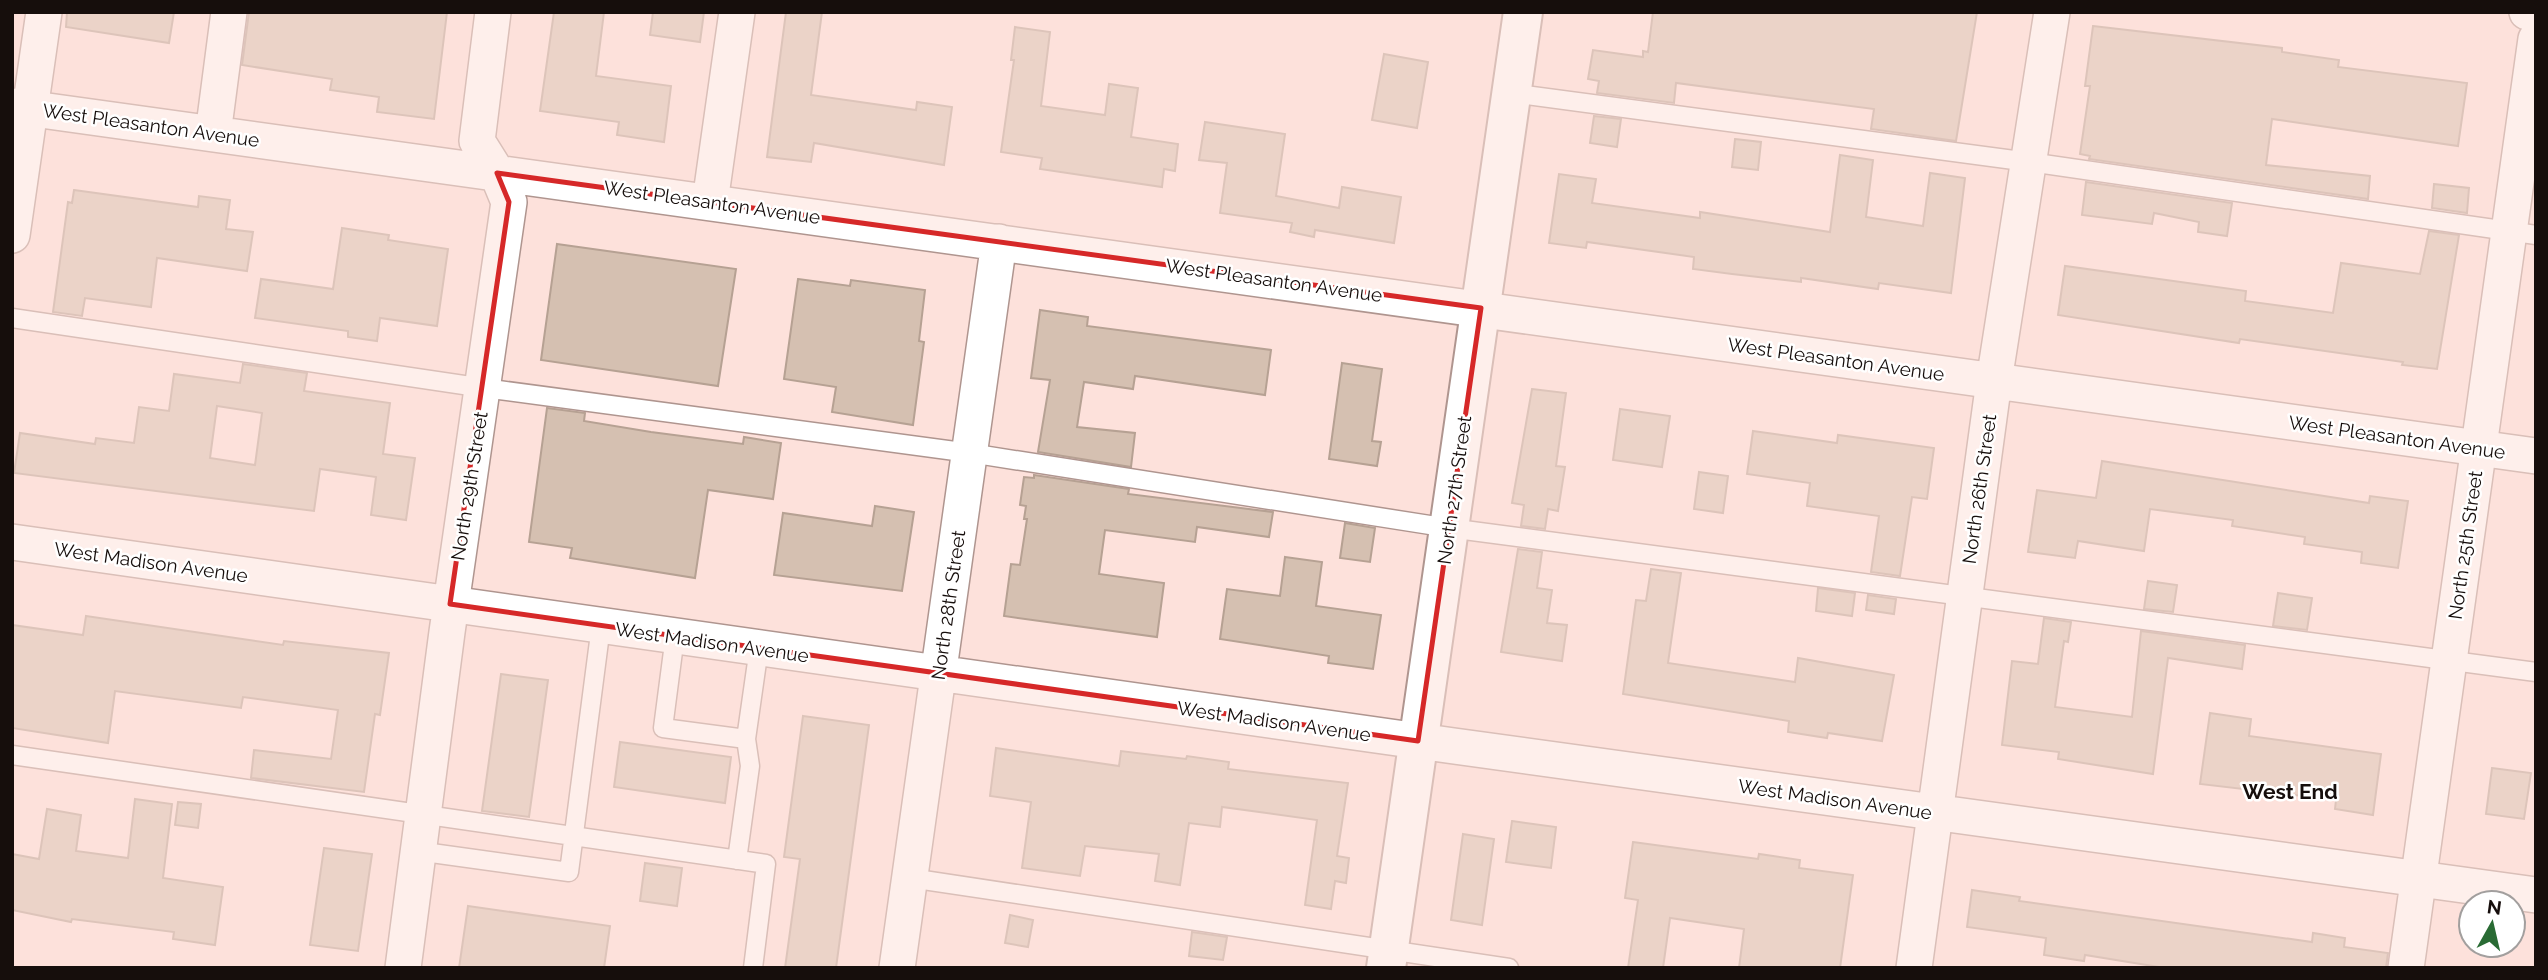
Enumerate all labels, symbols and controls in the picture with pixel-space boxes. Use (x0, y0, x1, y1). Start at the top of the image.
street label: West Pleasanton Avenue (41, 99, 261, 151)
street label: West Pleasanton Avenue (602, 176, 822, 228)
street label: West Pleasanton Avenue (1164, 254, 1384, 306)
street label: West Pleasanton Avenue (1726, 333, 1946, 385)
street label: North 29th Street (446, 409, 492, 562)
street label: West Pleasanton Avenue (2287, 411, 2507, 463)
street label: North 26th Street (1958, 412, 2000, 565)
street label: North 27th Street (1433, 414, 1475, 566)
street label: North 25th Street (2444, 469, 2486, 621)
street label: North 28th Street (927, 528, 969, 681)
street label: West Madison Avenue (53, 538, 249, 586)
street label: West Madison Avenue (614, 618, 810, 666)
street label: West Madison Avenue (1176, 697, 1372, 745)
street label: West Madison Avenue (1737, 775, 1933, 823)
district label: West End (2242, 779, 2338, 804)
north arrow (2457, 889, 2527, 959)
text: N (2486, 895, 2503, 919)

